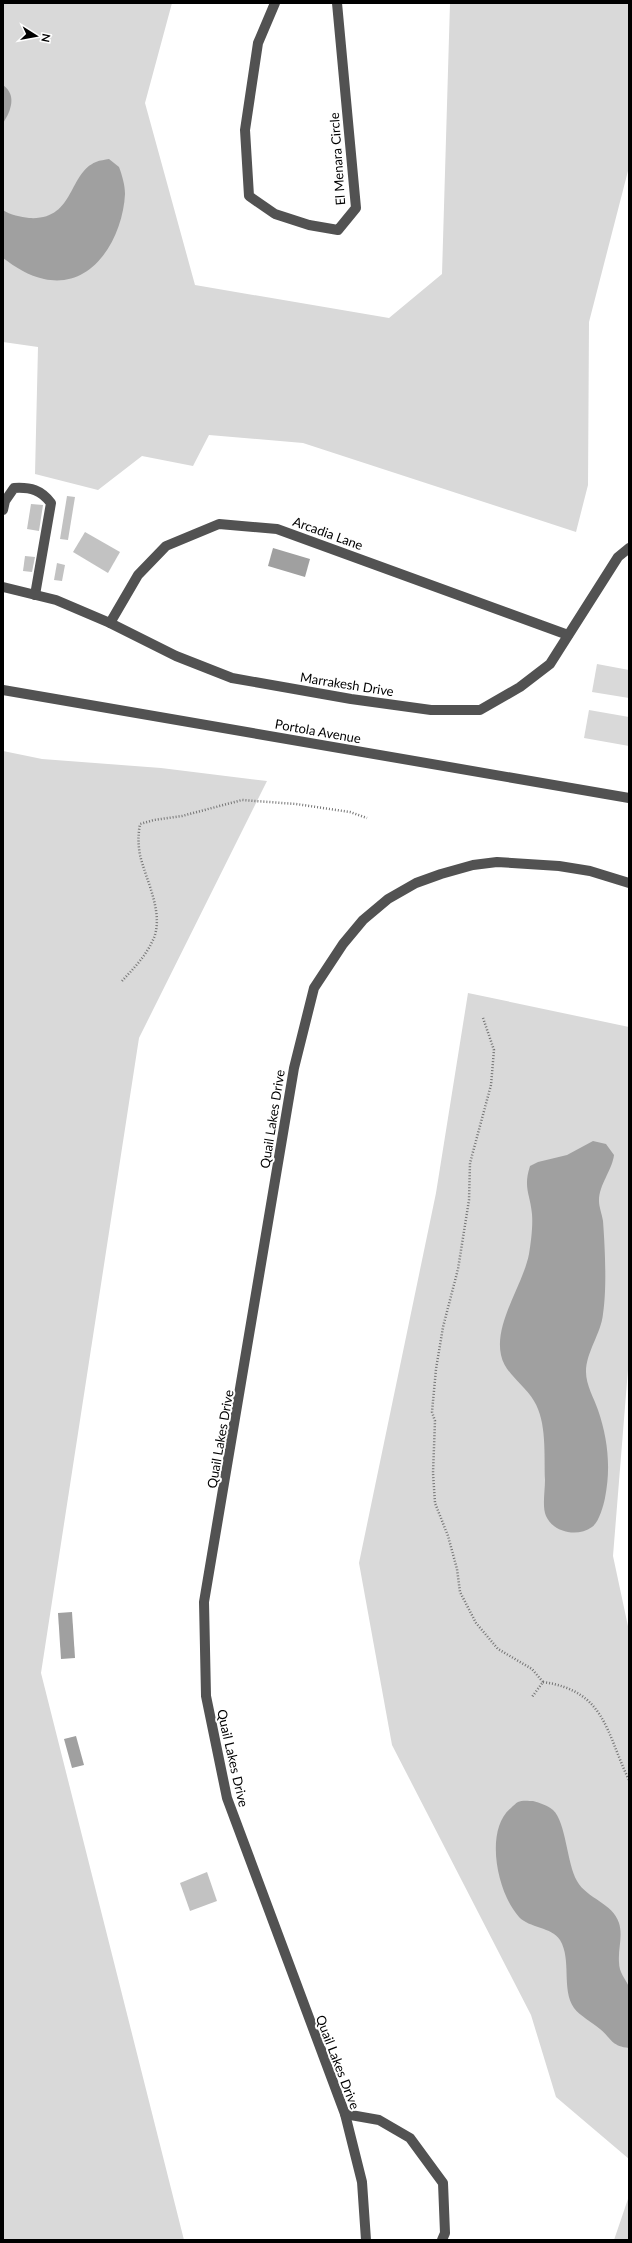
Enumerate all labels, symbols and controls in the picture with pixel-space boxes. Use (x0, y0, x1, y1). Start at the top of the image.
north arrow (16, 16, 56, 56)
text: N (39, 33, 53, 43)
street label: El Menara Circle (326, 112, 348, 206)
street label: Arcadia Lane (291, 513, 365, 553)
street label: Marrakesh Drive (299, 669, 395, 699)
street label: Portola Avenue (274, 716, 362, 746)
street label: Quail Lakes Drive (256, 1068, 288, 1169)
street label: Quail Lakes Drive (203, 1388, 237, 1489)
street label: Quail Lakes Drive (214, 1708, 252, 1809)
street label: Quail Lakes Drive (313, 2013, 363, 2112)

